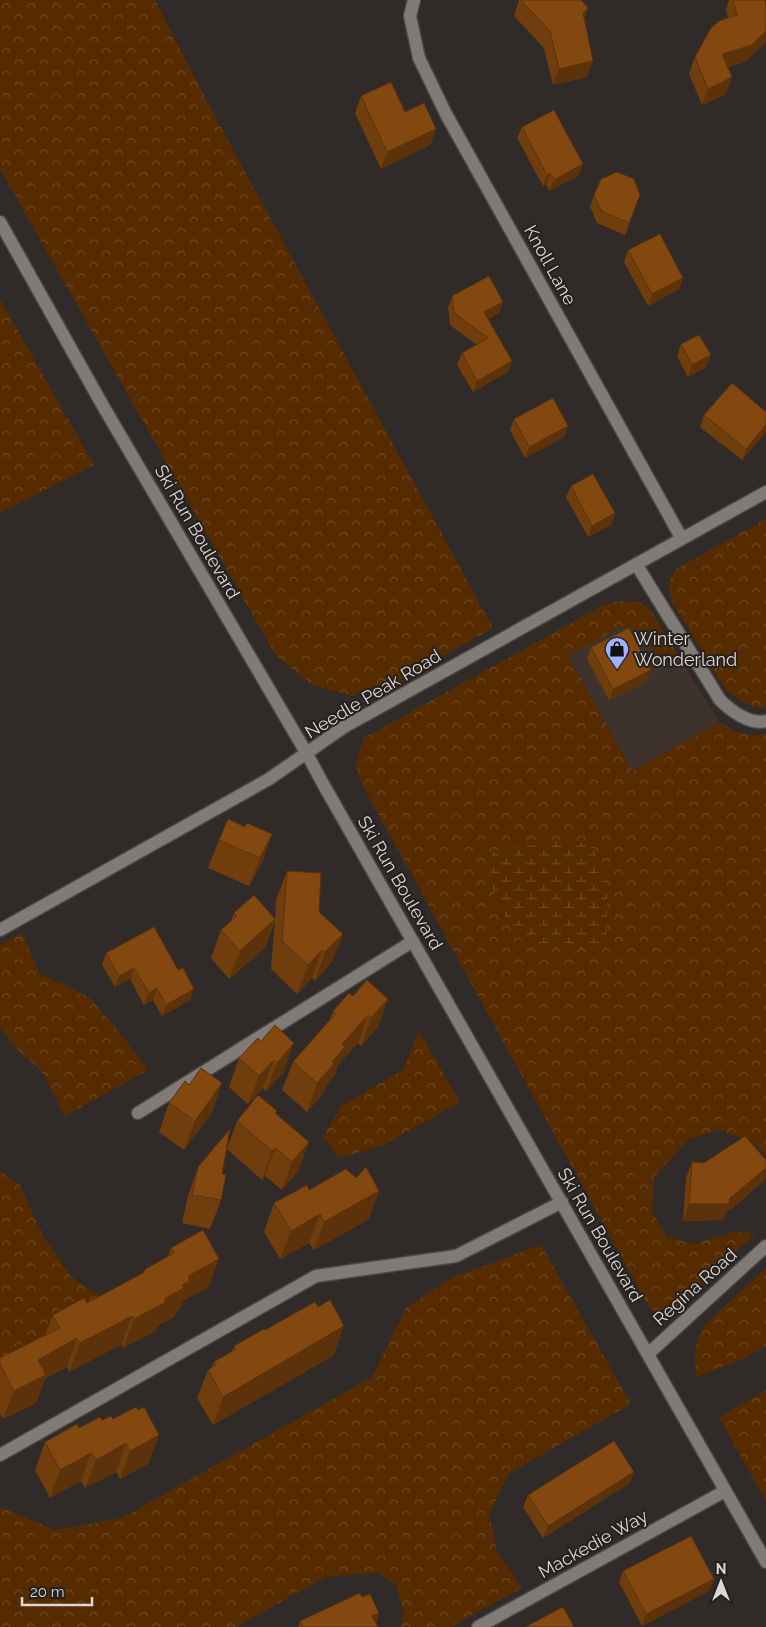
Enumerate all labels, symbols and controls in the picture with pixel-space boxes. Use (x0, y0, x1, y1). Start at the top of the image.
street label: Knoll Lane (520, 221, 581, 309)
street label: Ski Run Boulevard (150, 461, 244, 603)
place label: Winter Wonderland (634, 628, 737, 670)
shop icon: Winter Wonderland (604, 636, 630, 670)
street label: Needle Peak Road (301, 645, 445, 742)
street label: Ski Run Boulevard (353, 812, 447, 954)
street label: Ski Run Boulevard (553, 1164, 647, 1306)
street label: Regina Road (649, 1244, 741, 1330)
street label: Mackedie Way (534, 1505, 651, 1582)
north arrow (696, 1557, 746, 1607)
text: N (716, 1561, 726, 1577)
scale bar (22, 1574, 92, 1606)
text: 20 m (30, 1583, 65, 1601)

